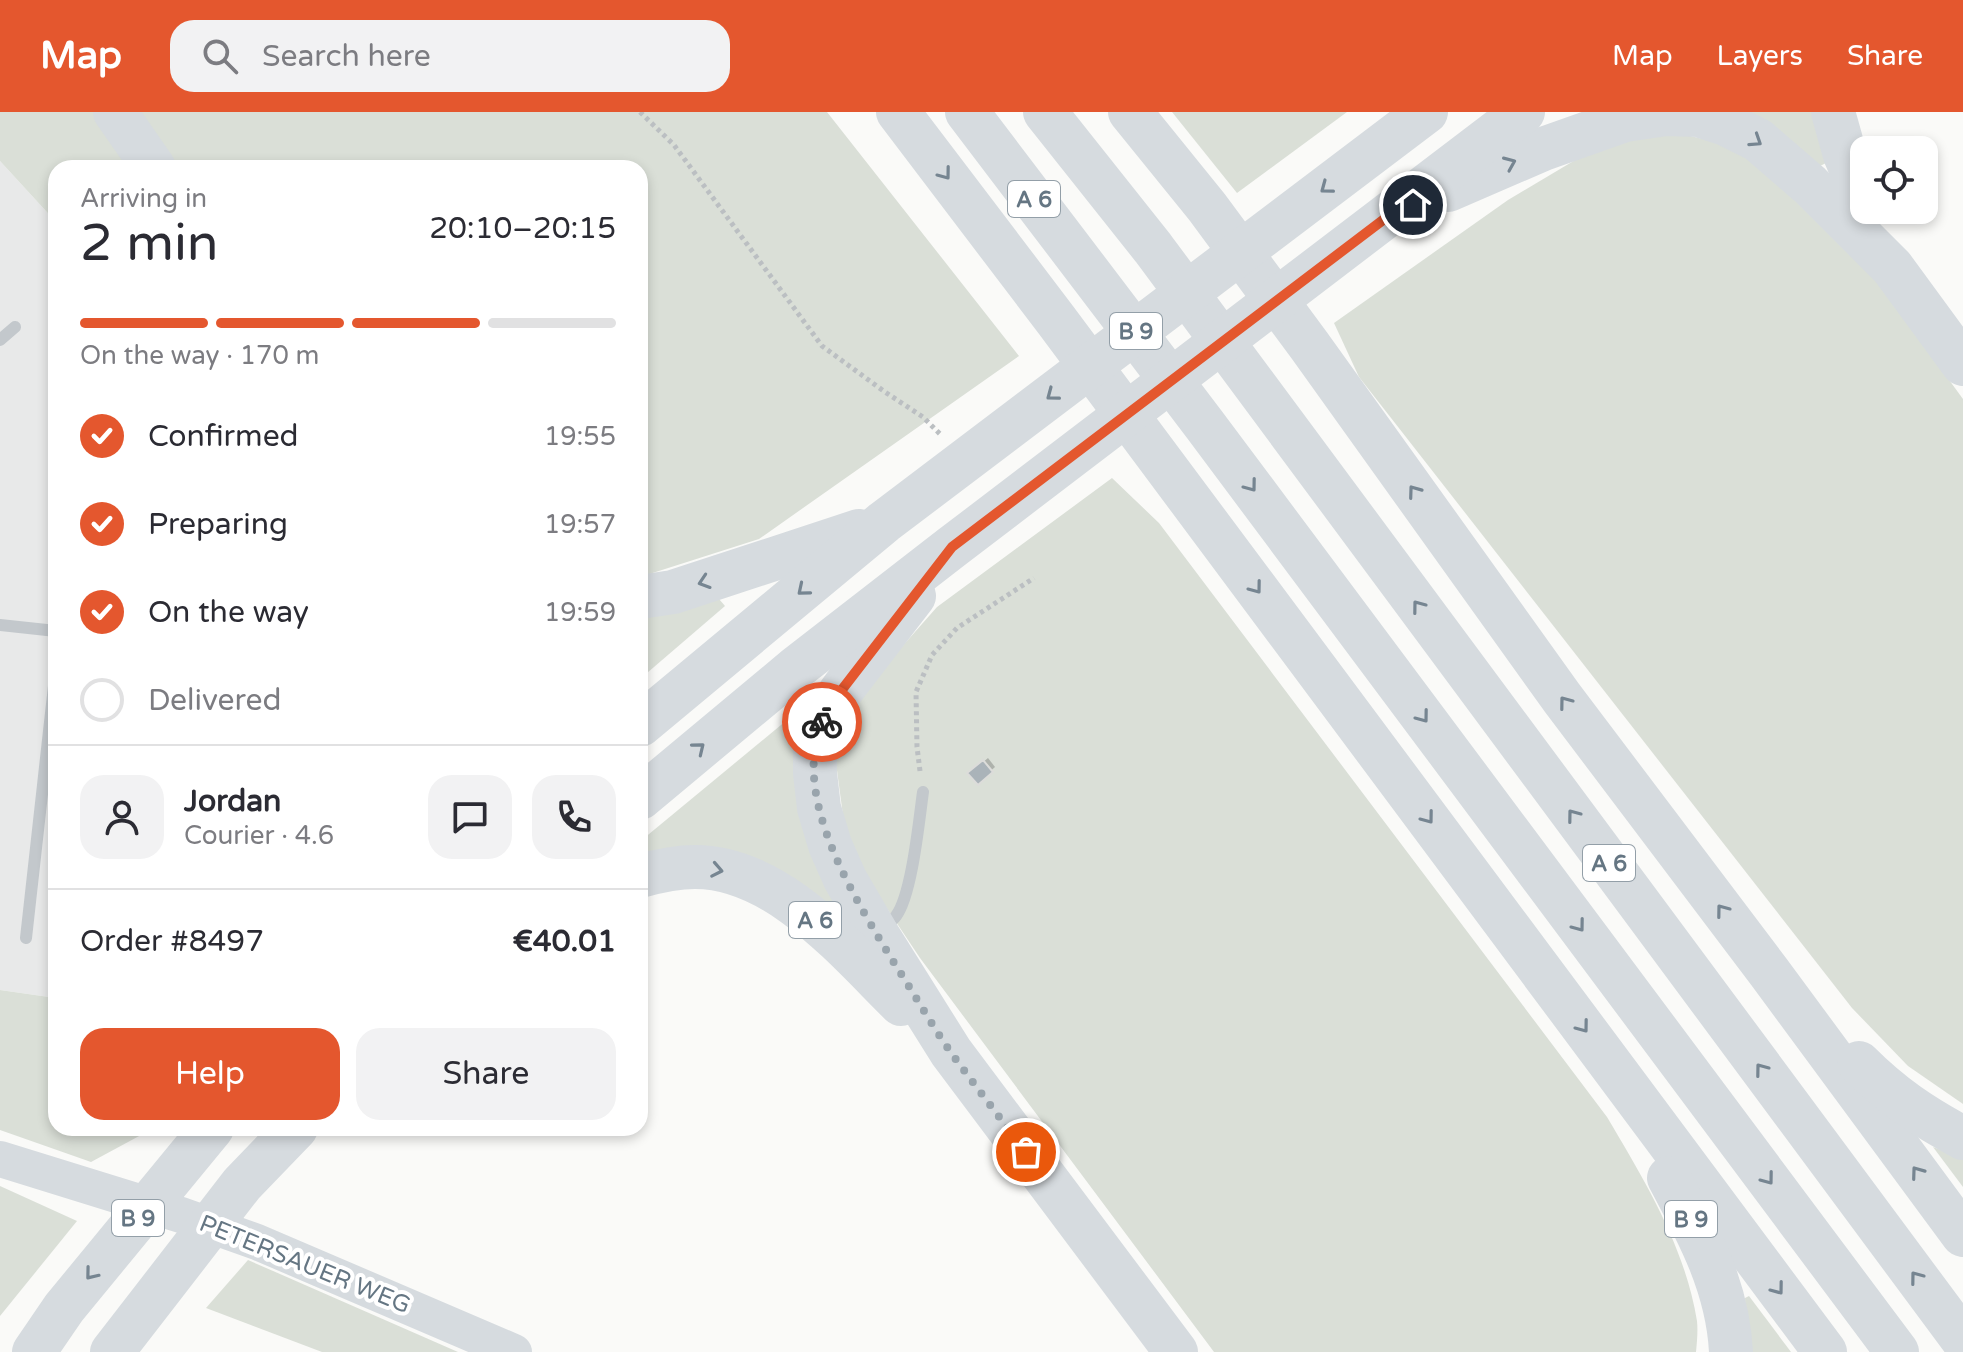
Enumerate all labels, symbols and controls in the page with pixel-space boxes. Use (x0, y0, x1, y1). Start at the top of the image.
search box (170, 20, 730, 92)
text: Map (40, 33, 122, 79)
icon: search (198, 34, 242, 78)
text: Search here (262, 38, 431, 75)
text: Map (1612, 39, 1673, 73)
text: Layers (1717, 39, 1803, 73)
text: Share (1847, 39, 1923, 73)
one-way arrow (1747, 131, 1761, 146)
map controls (1850, 136, 1938, 224)
button: locate (1850, 136, 1938, 224)
one-way arrow (1502, 157, 1516, 173)
one-way arrow (935, 165, 949, 180)
pin (1379, 171, 1447, 239)
one-way arrow (1321, 178, 1335, 192)
road number: A 6 (1008, 181, 1060, 217)
text: Arriving in (80, 183, 207, 214)
icon: home (1391, 183, 1435, 227)
text: 20:10–20:15 (429, 210, 616, 247)
text: 2 min (80, 212, 219, 275)
road number: B 9 (1110, 313, 1162, 349)
text: On the way · 170 m (80, 340, 319, 371)
one-way arrow (1046, 386, 1061, 400)
icon: check (80, 414, 124, 458)
text: Confirmed (148, 418, 299, 455)
text: 19:55 (544, 421, 616, 452)
one-way arrow (1241, 478, 1256, 492)
one-way arrow (1409, 485, 1423, 499)
icon: check (80, 502, 124, 546)
text: Preparing (148, 506, 288, 543)
text: 19:57 (544, 509, 616, 540)
one-way arrow (698, 573, 711, 589)
one-way arrow (1246, 579, 1260, 594)
one-way arrow (798, 580, 812, 595)
icon: check (80, 590, 124, 634)
text: On the way (148, 594, 309, 631)
text: 19:59 (544, 597, 616, 628)
one-way arrow (1413, 601, 1428, 615)
text: Delivered (148, 682, 282, 719)
courier (782, 682, 862, 762)
one-way arrow (1560, 696, 1575, 711)
icon: bike (800, 700, 844, 744)
one-way arrow (1414, 709, 1428, 723)
one-way arrow (690, 743, 705, 758)
button: person (80, 775, 164, 859)
button: chat (428, 775, 512, 859)
button: phone (532, 775, 616, 859)
text: Jordan (184, 783, 281, 820)
one-way arrow (1568, 809, 1583, 824)
one-way arrow (1418, 810, 1433, 824)
text: Courier · 4.6 (184, 820, 334, 851)
road number: A 6 (1583, 845, 1635, 881)
one-way arrow (710, 861, 723, 878)
road number: A 6 (789, 902, 841, 938)
one-way arrow (1717, 904, 1731, 919)
one-way arrow (1569, 917, 1583, 931)
text: Order #8497 (80, 923, 264, 960)
text: €40.01 (512, 923, 616, 960)
one-way arrow (1574, 1018, 1588, 1033)
button: Help (80, 1028, 340, 1120)
button: Share (356, 1028, 616, 1120)
one-way arrow (1757, 1063, 1771, 1077)
pin (992, 1118, 1060, 1186)
icon: bag (1004, 1130, 1048, 1174)
one-way arrow (1912, 1166, 1926, 1181)
one-way arrow (1758, 1170, 1772, 1185)
road number: B 9 (112, 1200, 164, 1236)
road number: B 9 (1665, 1201, 1717, 1237)
street label: PETERSAUER WEG (195, 1209, 415, 1320)
one-way arrow (86, 1265, 101, 1280)
one-way arrow (1912, 1272, 1926, 1286)
one-way arrow (1769, 1280, 1783, 1295)

